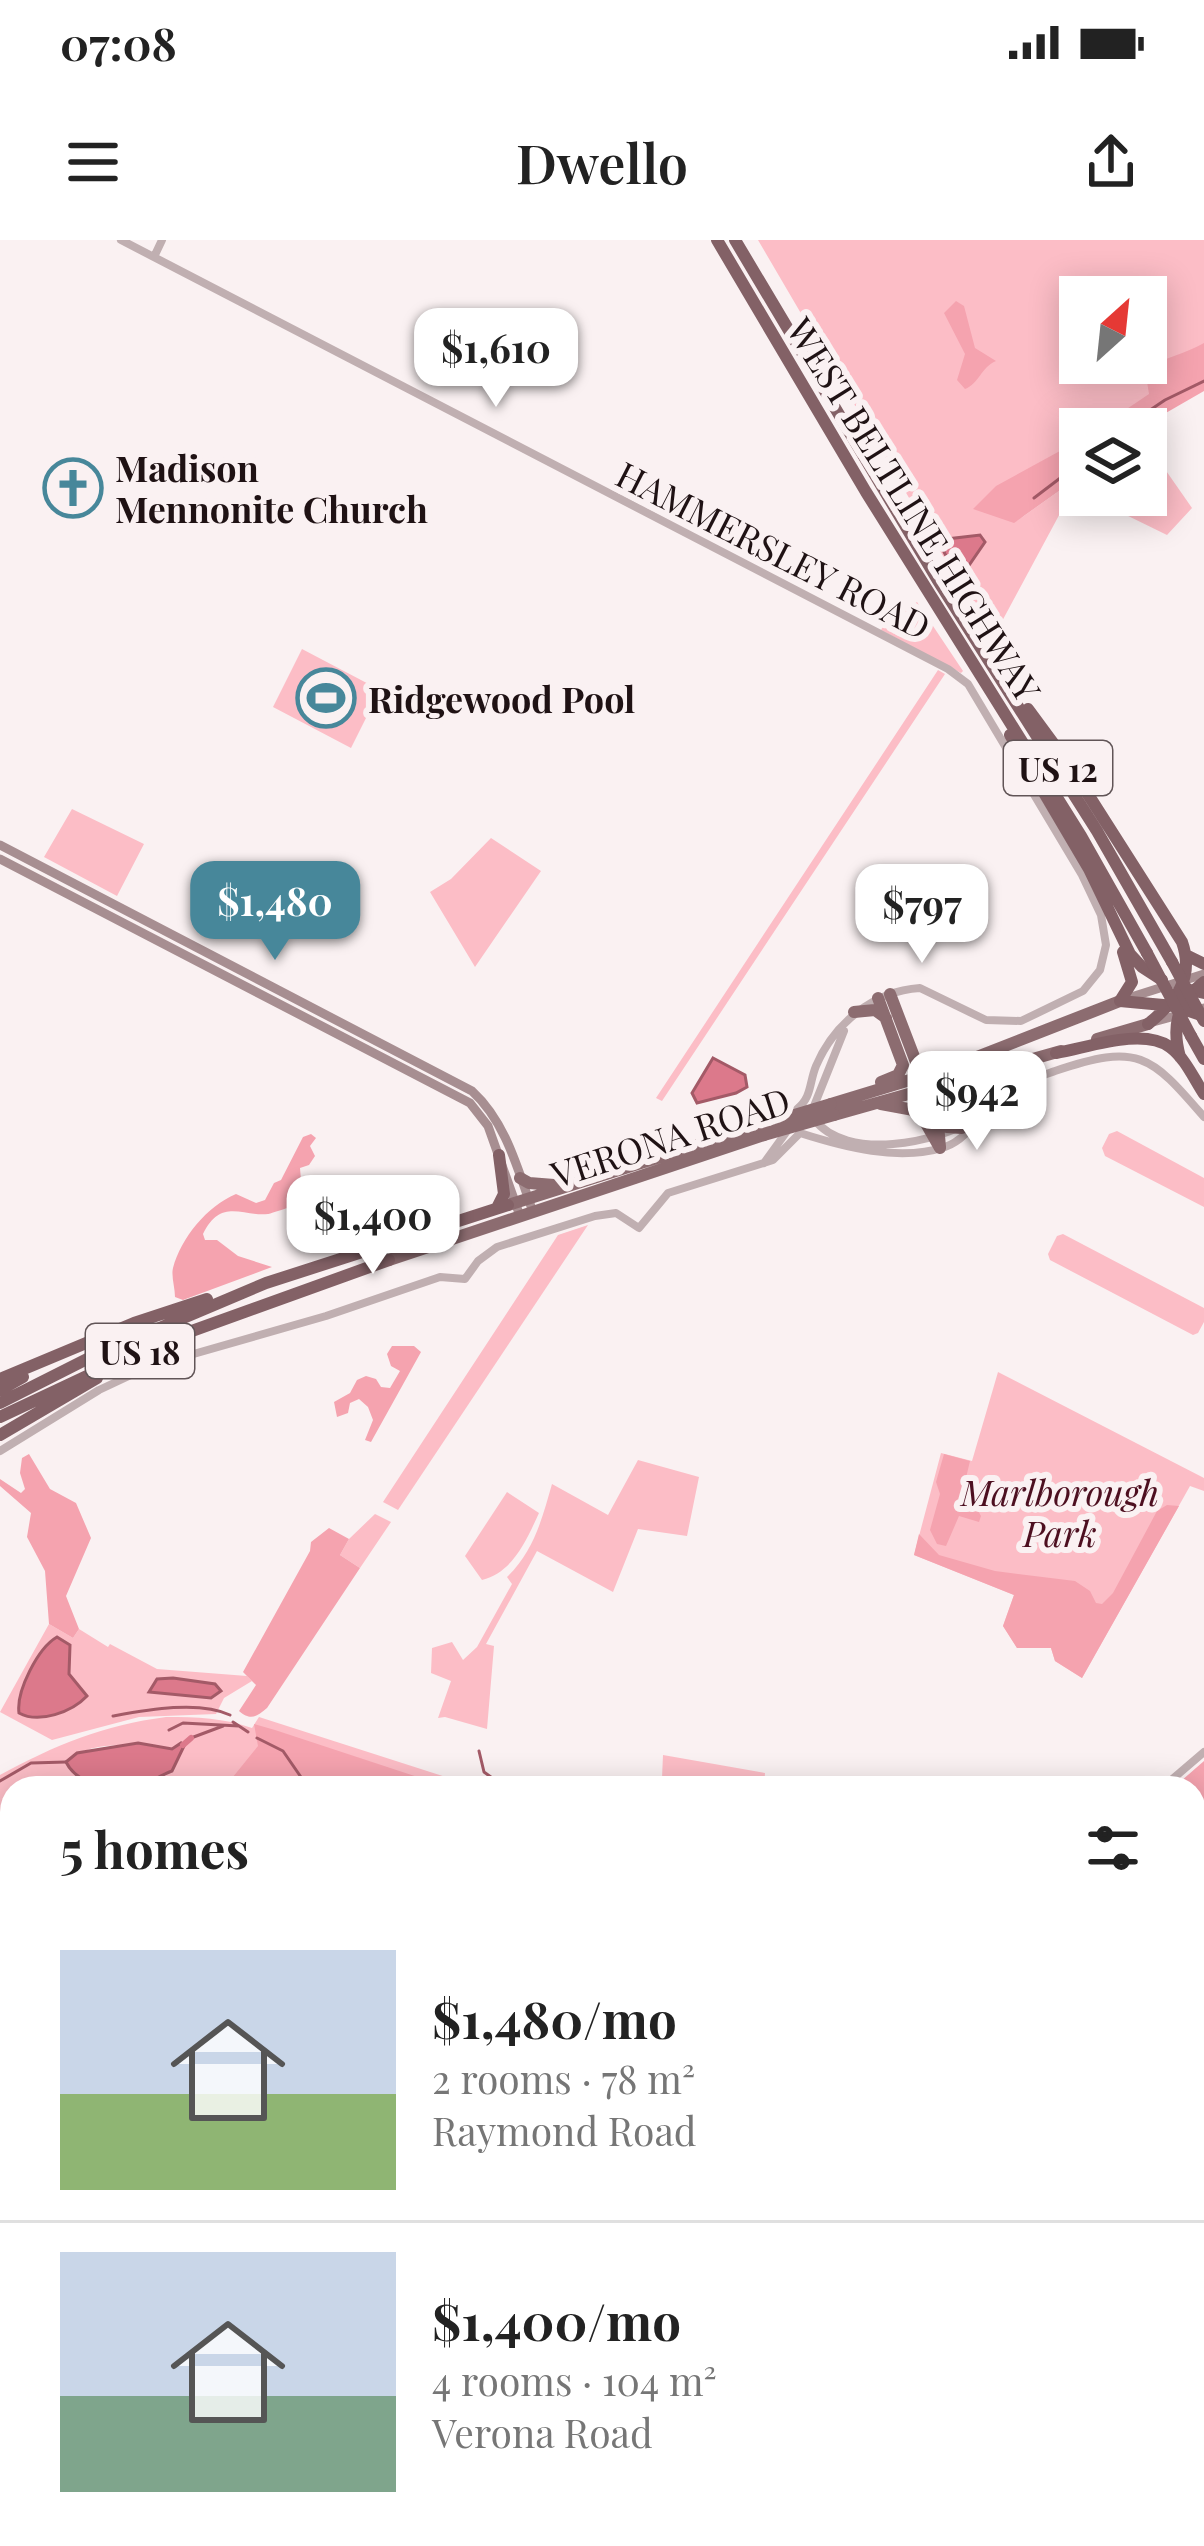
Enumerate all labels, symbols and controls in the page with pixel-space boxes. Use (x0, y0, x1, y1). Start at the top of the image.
text: 07:08 (60, 12, 177, 72)
text: Dwello (516, 126, 688, 198)
icon: menu (60, 129, 126, 195)
icon: share (1078, 129, 1144, 195)
north arrow (1059, 276, 1167, 384)
map controls (1059, 276, 1167, 516)
street label: WEST BELTLINE HIGHWAY (777, 307, 1053, 710)
pin: $1,610 (398, 308, 594, 410)
text: $1,610 (441, 321, 551, 373)
button: layers (1059, 408, 1167, 516)
place label: Madison Mennonite Church (115, 443, 428, 532)
street label: HAMMERSLEY ROAD (609, 449, 939, 649)
church icon: Madison Mennonite Church (42, 457, 104, 519)
sports icon: Ridgewood Pool (295, 667, 357, 729)
place label: Ridgewood Pool (368, 674, 635, 722)
road number: US 12 (1004, 741, 1112, 795)
pin: $1,480 (177, 861, 373, 963)
pin: $797 (851, 864, 993, 966)
text: $1,480 (217, 874, 333, 926)
text: $797 (882, 877, 962, 929)
pin: $942 (906, 1051, 1048, 1153)
text: $942 (935, 1064, 1019, 1116)
street label: VERONA ROAD (543, 1075, 796, 1198)
pin: $1,400 (275, 1175, 471, 1277)
text: $1,400 (314, 1188, 432, 1240)
road number: US 18 (86, 1324, 194, 1378)
park label: Marlborough Park (959, 1467, 1159, 1556)
text: 5 homes (60, 1814, 249, 1882)
icon: filters (1080, 1815, 1146, 1881)
text: $1,480/mo (432, 1984, 677, 2052)
icon: home (156, 1998, 300, 2142)
text: 2 rooms · 78 m² (432, 2052, 695, 2104)
text: Raymond Road (432, 2104, 697, 2156)
text: $1,400/mo (432, 2286, 681, 2354)
icon: home (156, 2300, 300, 2444)
text: 4 rooms · 104 m² (432, 2354, 717, 2406)
text: Verona Road (432, 2406, 653, 2458)

